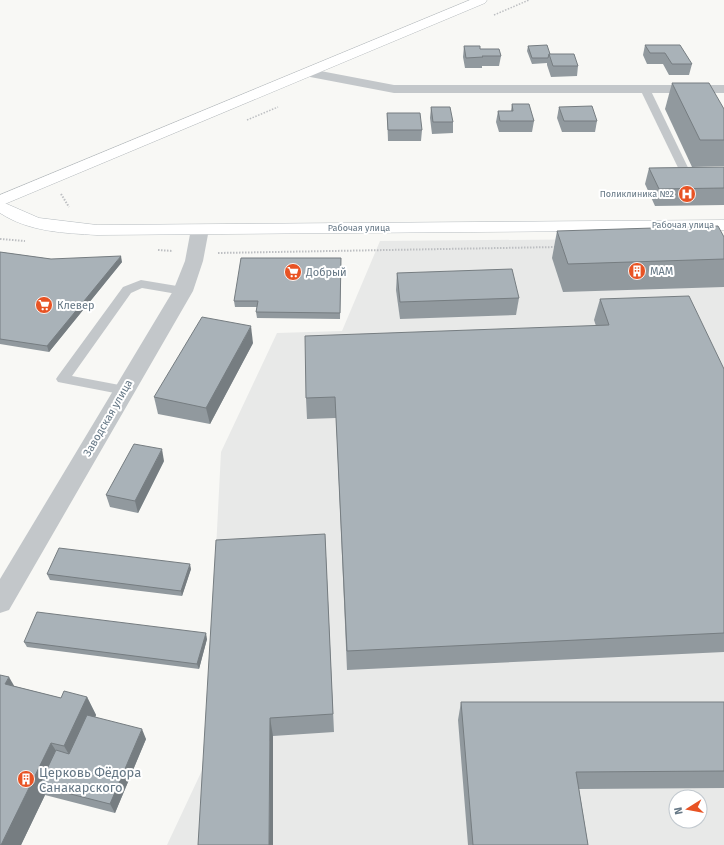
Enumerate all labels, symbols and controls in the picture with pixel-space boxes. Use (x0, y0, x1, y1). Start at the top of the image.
hospital icon: Поликлиника №2 (677, 184, 697, 204)
place label: Поликлиника №2 (600, 189, 674, 199)
street label: Рабочая улица (652, 220, 714, 230)
street label: Рабочая улица (328, 223, 390, 233)
building icon: МАМ (627, 261, 647, 281)
supermarket icon: Добрый (283, 262, 303, 282)
place label: МАМ (650, 265, 673, 278)
place label: Добрый (305, 266, 347, 279)
supermarket icon: Клевер (34, 295, 54, 315)
place label: Клевер (57, 299, 95, 312)
street label: Заводская улица (81, 377, 135, 459)
place label: Церковь Фёдора Санакарского (39, 765, 141, 795)
building icon: Церковь Фёдора Санакарского (16, 769, 36, 789)
north arrow (668, 789, 708, 829)
text: N (672, 806, 686, 816)

